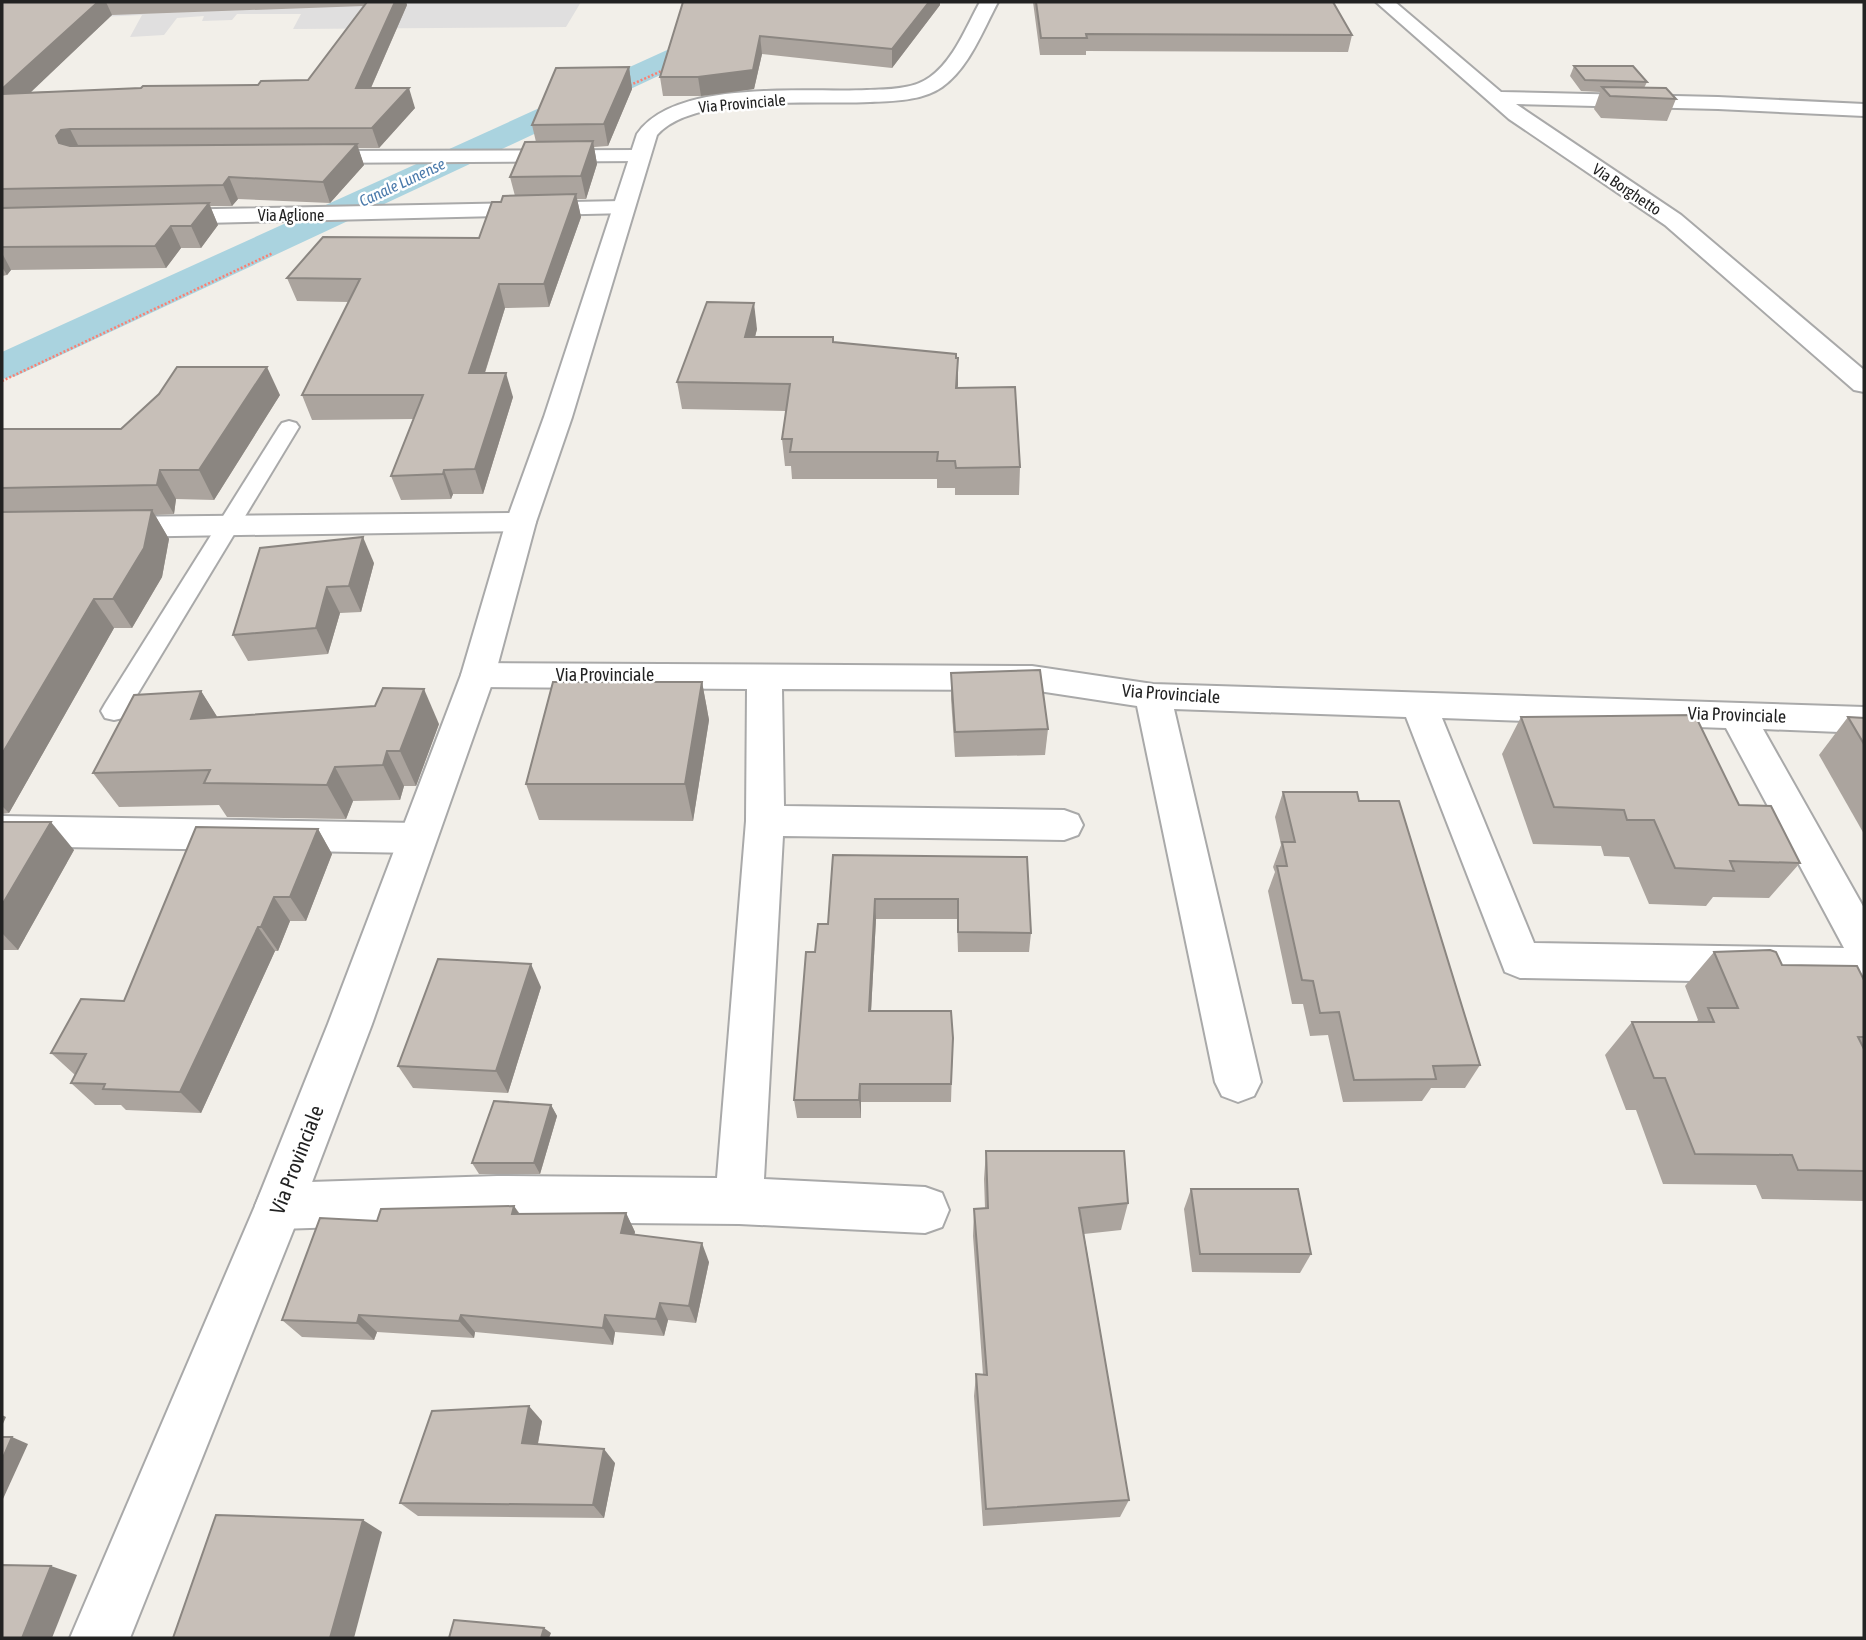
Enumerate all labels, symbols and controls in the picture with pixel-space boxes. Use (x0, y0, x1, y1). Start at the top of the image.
street label: Via Provinciale (698, 90, 786, 116)
water label: Canale Lunense (356, 154, 448, 210)
street label: Via Borghetto (1589, 159, 1665, 219)
street label: Via Aglione (258, 206, 324, 225)
street label: Via Provinciale (556, 664, 654, 685)
street label: Via Provinciale (1121, 680, 1221, 707)
street label: Via Provinciale (1687, 702, 1787, 727)
street label: Via Provinciale (264, 1102, 328, 1218)

